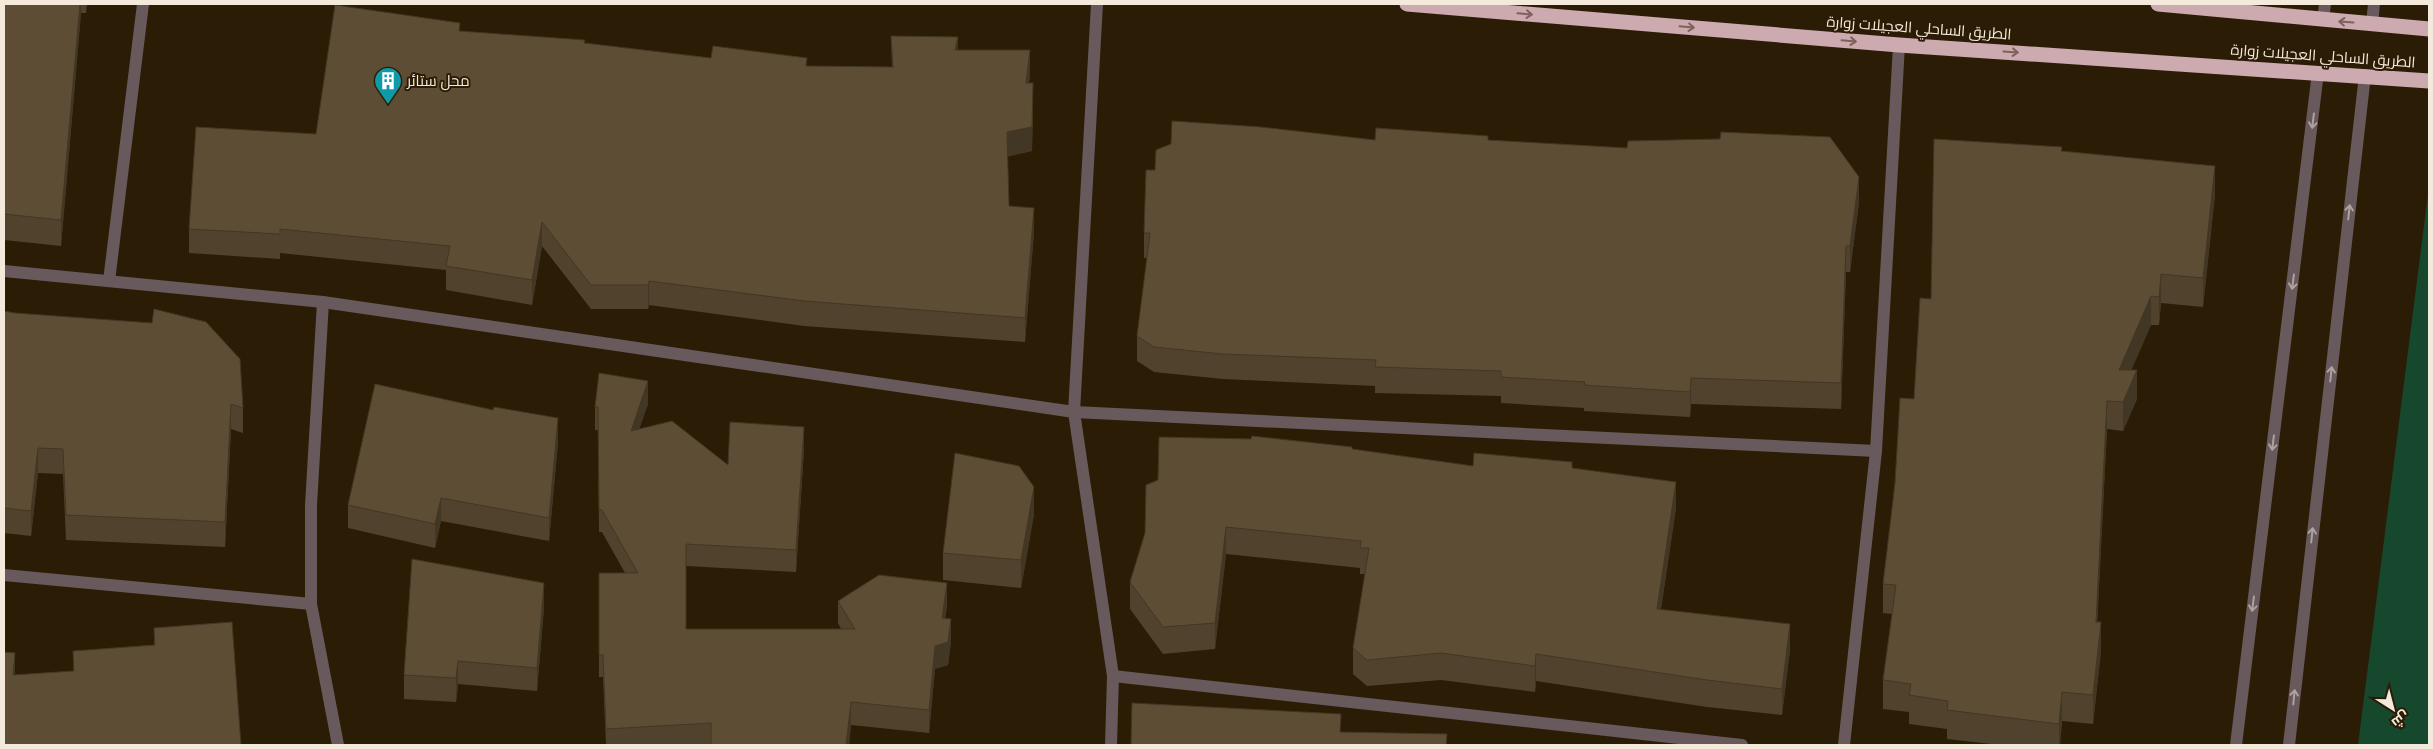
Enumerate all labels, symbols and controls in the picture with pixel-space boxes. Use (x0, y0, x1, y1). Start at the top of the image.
one-way arrow (1517, 9, 1533, 18)
street label: الطريق الساحلي العجيلات زوارة (1826, 13, 2012, 46)
one-way arrow (2338, 17, 2354, 27)
one-way arrow (1679, 23, 1695, 32)
one-way arrow (1841, 36, 1857, 46)
street label: الطريق الساحلي العجيلات زوارة (2230, 41, 2416, 74)
one-way arrow (2003, 48, 2019, 57)
building icon: محل ستائر (373, 66, 403, 105)
place label: محل ستائر (406, 72, 470, 91)
one-way arrow (2307, 112, 2317, 128)
one-way arrow (2344, 205, 2354, 221)
one-way arrow (2288, 274, 2298, 290)
one-way arrow (2326, 366, 2336, 382)
one-way arrow (2268, 435, 2278, 451)
one-way arrow (2307, 528, 2317, 544)
one-way arrow (2248, 596, 2258, 612)
north arrow (2368, 684, 2418, 734)
one-way arrow (2289, 689, 2299, 705)
text: ش (2388, 707, 2413, 731)

